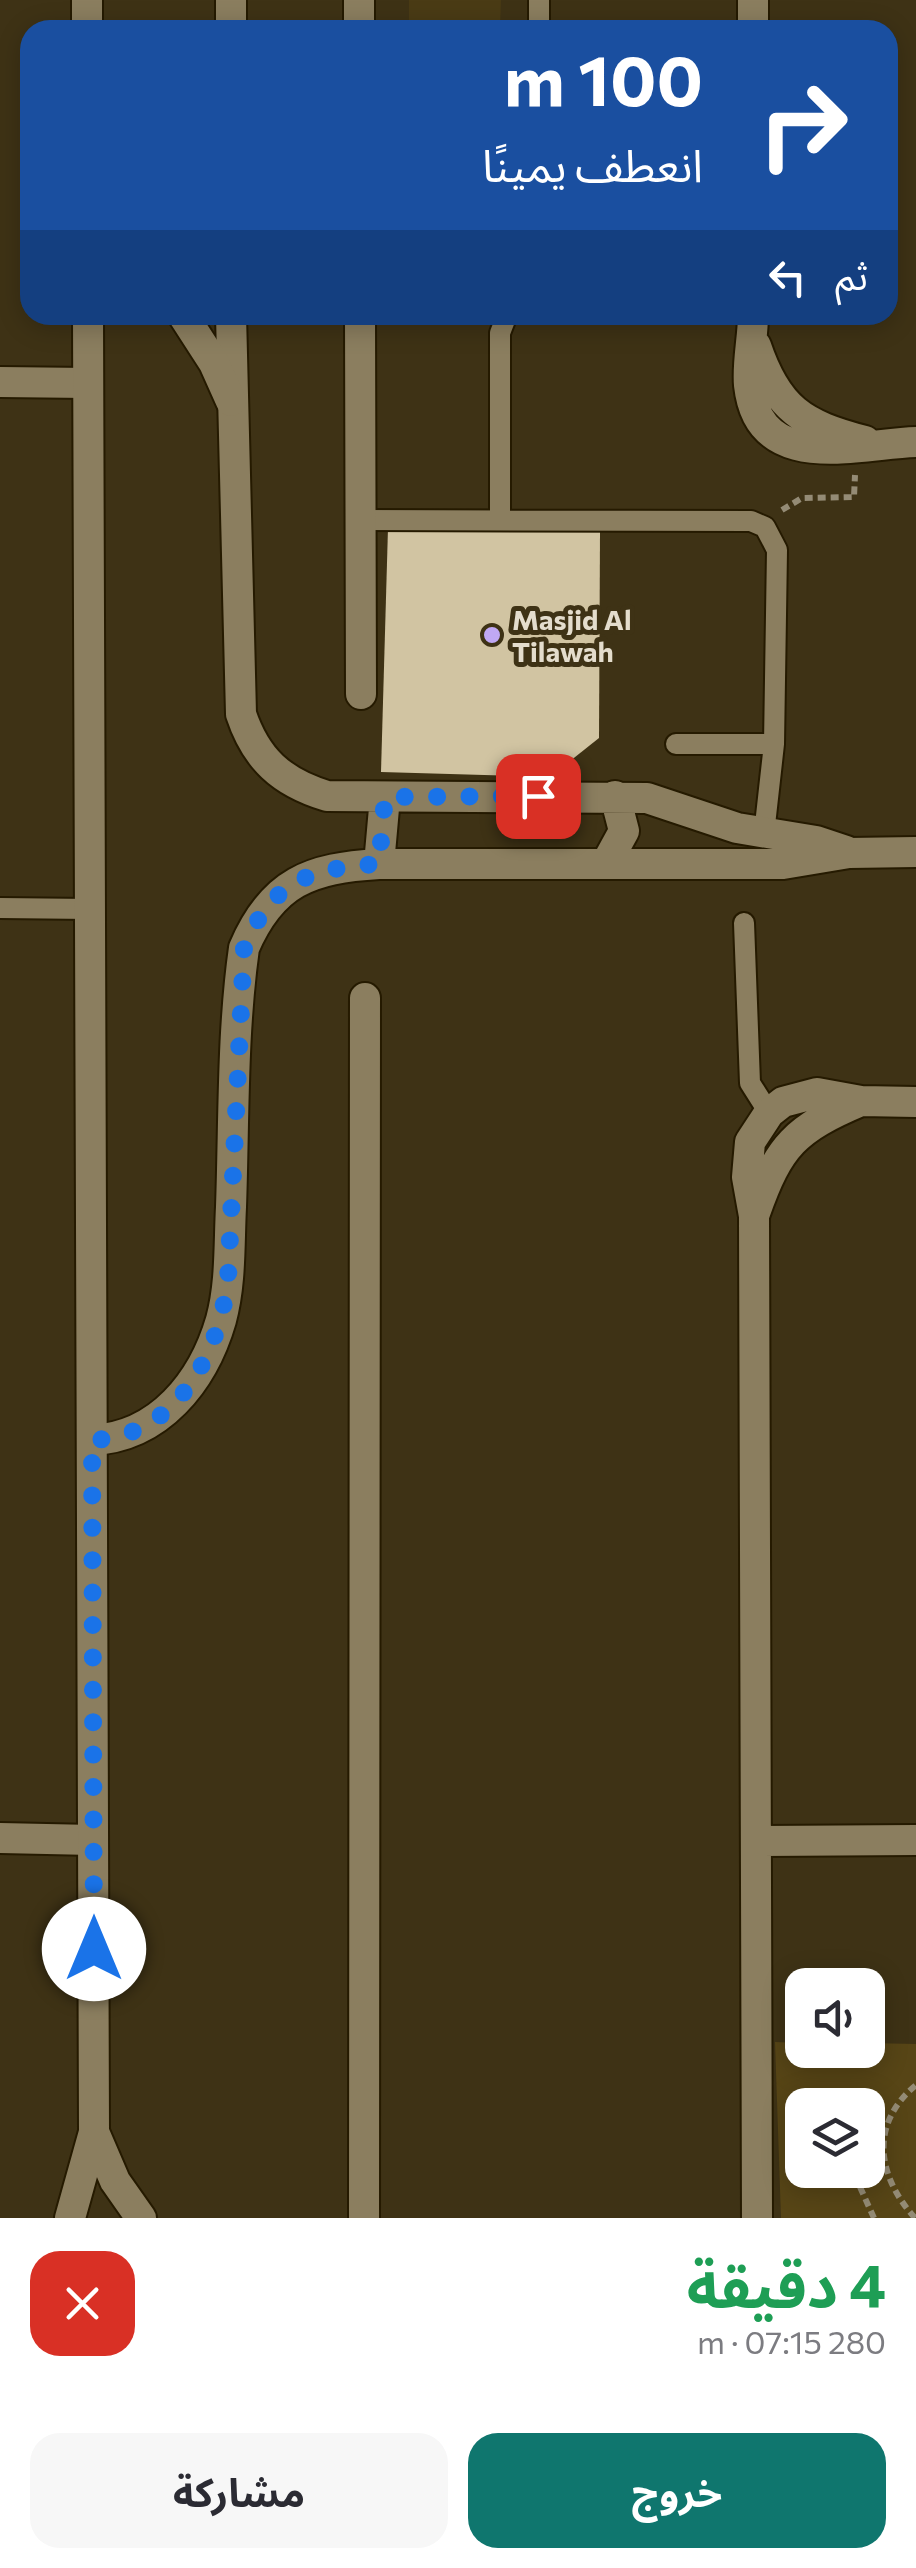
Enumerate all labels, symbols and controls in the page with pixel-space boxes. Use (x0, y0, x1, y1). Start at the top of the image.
text: 100 m (504, 35, 703, 120)
icon: right (738, 60, 868, 190)
text: انعطف يمينًا (482, 136, 703, 191)
icon: left (760, 250, 815, 305)
text: ثم (835, 251, 868, 298)
place label: Masjid Al Tilawah (512, 602, 632, 668)
marker: Masjid Al Tilawah (481, 624, 503, 646)
pin (496, 754, 581, 839)
icon: arrive (511, 769, 566, 824)
position arrow (42, 1897, 146, 2001)
map controls (785, 1968, 885, 2188)
button: sound (785, 1968, 885, 2068)
button: layers (785, 2088, 885, 2188)
text: 4 دقيقة (687, 2247, 886, 2320)
button: close (30, 2251, 135, 2356)
text: 280 m · 07:15 (697, 2321, 886, 2361)
button: مشاركة (30, 2433, 448, 2548)
button: خروج (468, 2433, 886, 2548)

